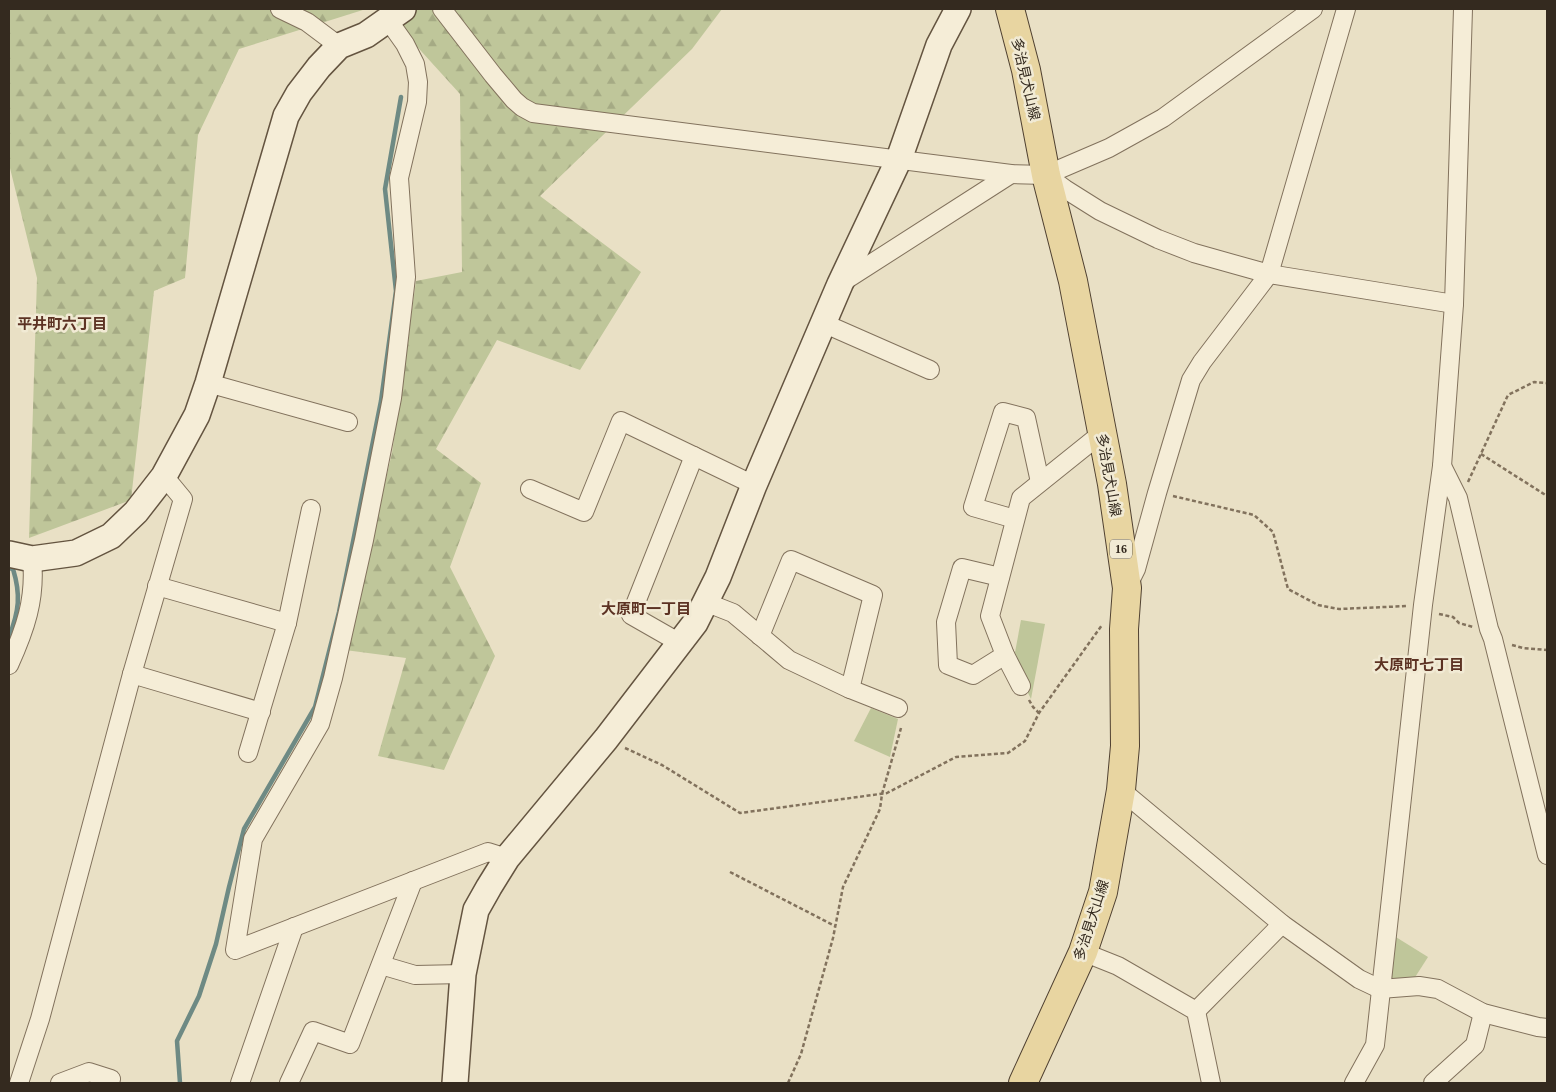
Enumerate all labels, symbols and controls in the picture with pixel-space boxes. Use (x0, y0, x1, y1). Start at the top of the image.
street label: 多治見犬山線 (1009, 37, 1042, 122)
district label: 平井町六丁目 (17, 315, 107, 332)
street label: 多治見犬山線 (1094, 432, 1123, 518)
road number: 16 (1110, 540, 1132, 558)
district label: 大原町一丁目 (601, 601, 691, 617)
district label: 大原町七丁目 (1374, 657, 1464, 673)
street label: 多治見犬山線 (1071, 878, 1112, 962)

